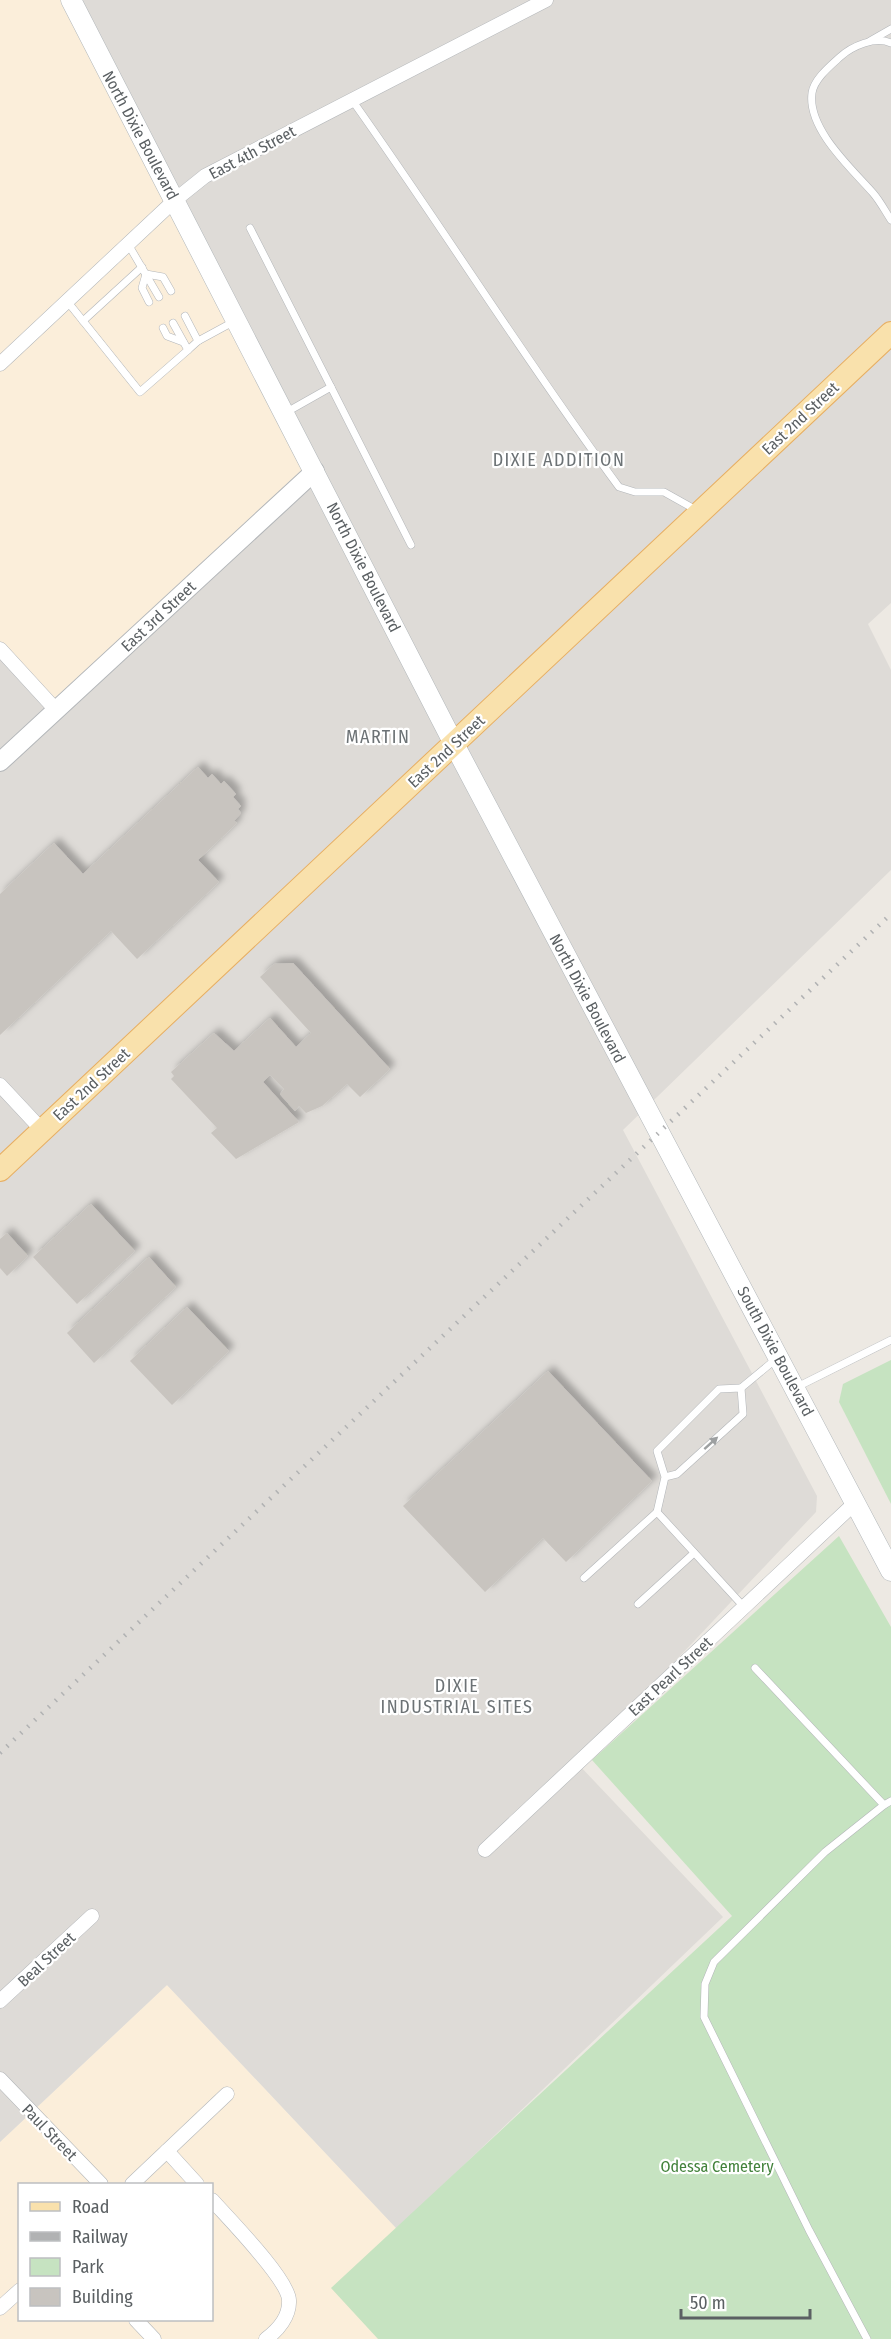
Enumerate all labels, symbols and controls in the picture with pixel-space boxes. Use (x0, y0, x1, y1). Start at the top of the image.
street label: North Dixie Boulevard (99, 68, 183, 203)
street label: East 4th Street (206, 121, 299, 183)
street label: East 2nd Street (758, 377, 843, 459)
district label: DIXIE ADDITION (493, 449, 625, 471)
street label: North Dixie Boulevard (323, 499, 405, 635)
street label: East 3rd Street (117, 577, 200, 656)
street label: East 2nd Street (404, 710, 489, 792)
district label: MARTIN (346, 726, 410, 748)
street label: North Dixie Boulevard (546, 931, 630, 1066)
street label: East 2nd Street (49, 1043, 134, 1125)
street label: South Dixie Boulevard (733, 1283, 818, 1419)
one-way arrow (703, 1437, 718, 1450)
street label: East Pearl Street (625, 1632, 717, 1720)
district label: DIXIE INDUSTRIAL SITES (381, 1675, 533, 1718)
street label: Beal Street (14, 1928, 80, 1991)
street label: Paul Street (18, 2100, 82, 2165)
park label: Odessa Cemetery (660, 2157, 774, 2176)
legend (18, 2183, 213, 2321)
text: Road (72, 2196, 109, 2218)
text: Railway (72, 2226, 128, 2248)
text: Park (72, 2256, 105, 2278)
scale bar (681, 2282, 810, 2320)
text: Building (72, 2286, 133, 2308)
text: 50 m (690, 2292, 726, 2314)

